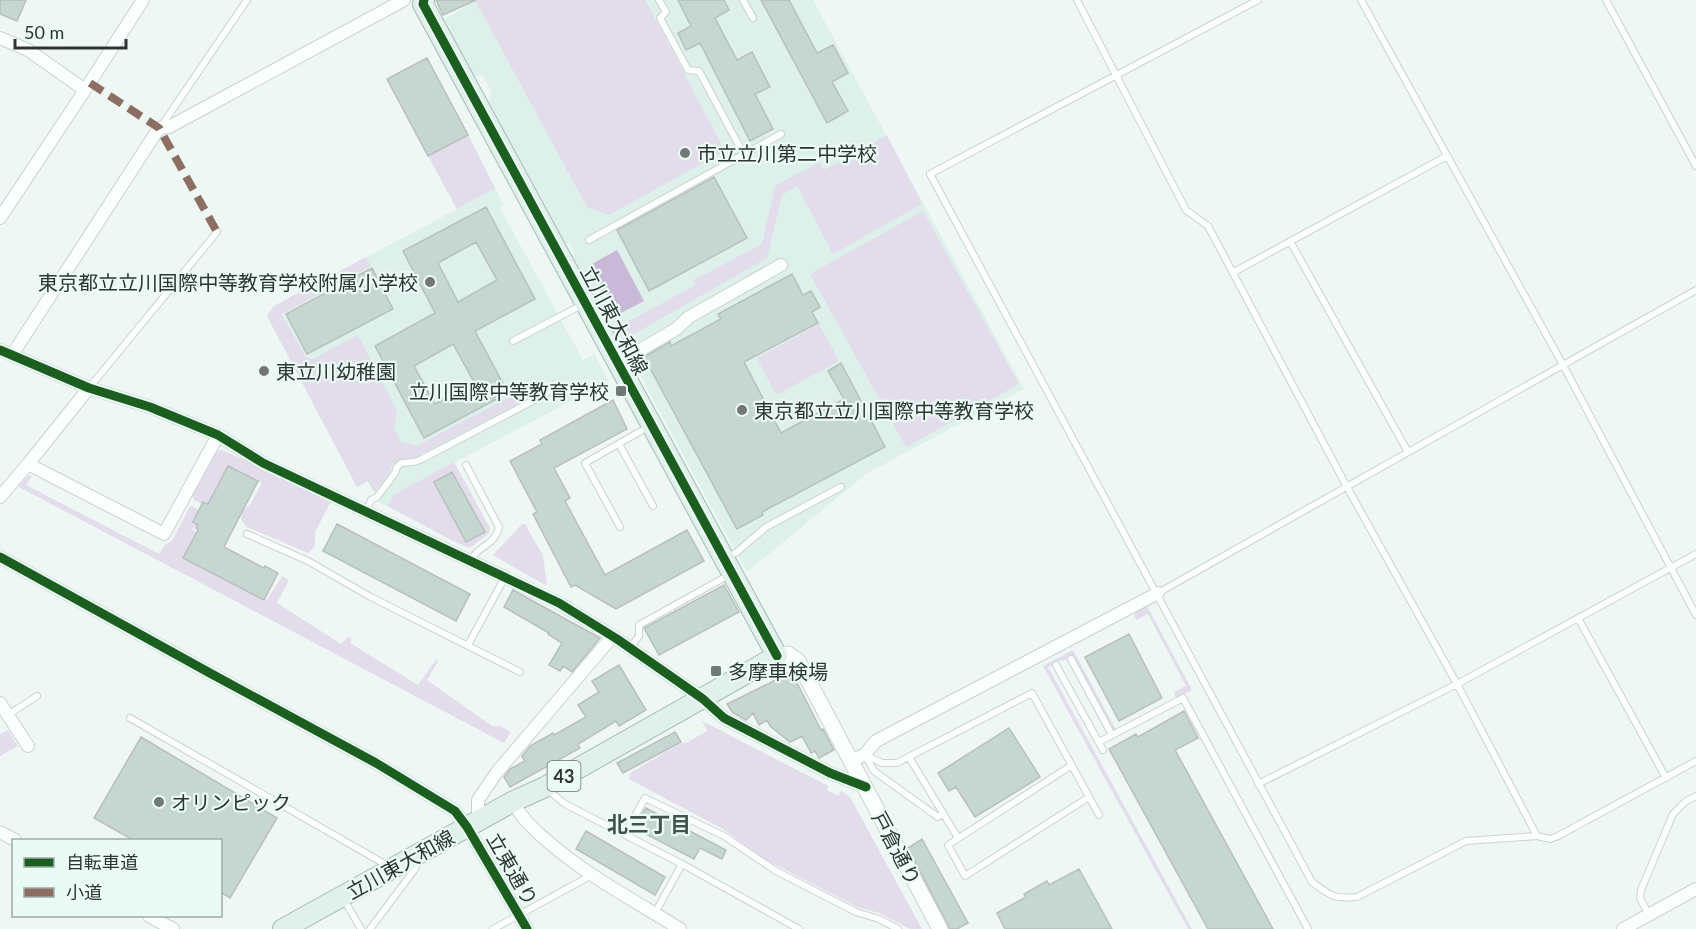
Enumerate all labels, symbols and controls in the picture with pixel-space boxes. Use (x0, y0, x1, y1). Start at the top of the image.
scale bar (15, 12, 126, 50)
text: 50 m (24, 21, 64, 43)
place label: 市立立川第二中学校 (697, 141, 877, 165)
marker: 市立立川第二中学校 (678, 146, 692, 160)
street label: 立川東大和線 (576, 261, 654, 379)
place label: 東京都立立川国際中等教育学校附属小学校 (38, 270, 418, 294)
marker: 東京都立立川国際中等教育学校附属小学校 (423, 275, 437, 289)
place label: 東立川幼稚園 (276, 359, 396, 383)
marker: 東立川幼稚園 (257, 364, 271, 378)
place label: 立川国際中等教育学校 (409, 379, 609, 403)
marker: 立川国際中等教育学校 (614, 384, 628, 398)
place label: 東京都立立川国際中等教育学校 (754, 398, 1034, 422)
marker: 東京都立立川国際中等教育学校 (735, 403, 749, 417)
place label: 多摩車検場 (728, 659, 828, 683)
marker: 多摩車検場 (709, 664, 723, 678)
road number: 43 (548, 761, 580, 791)
place label: オリンピック (171, 790, 291, 814)
marker: オリンピック (152, 795, 166, 809)
street label: 戸倉通り (868, 807, 926, 889)
district label: 北三丁目 (607, 811, 691, 836)
street label: 立川東大和線 (342, 824, 458, 904)
street label: 立東通り (483, 828, 543, 910)
legend (12, 839, 222, 917)
text: 自転車道 (66, 851, 138, 873)
text: 小道 (66, 881, 102, 903)

